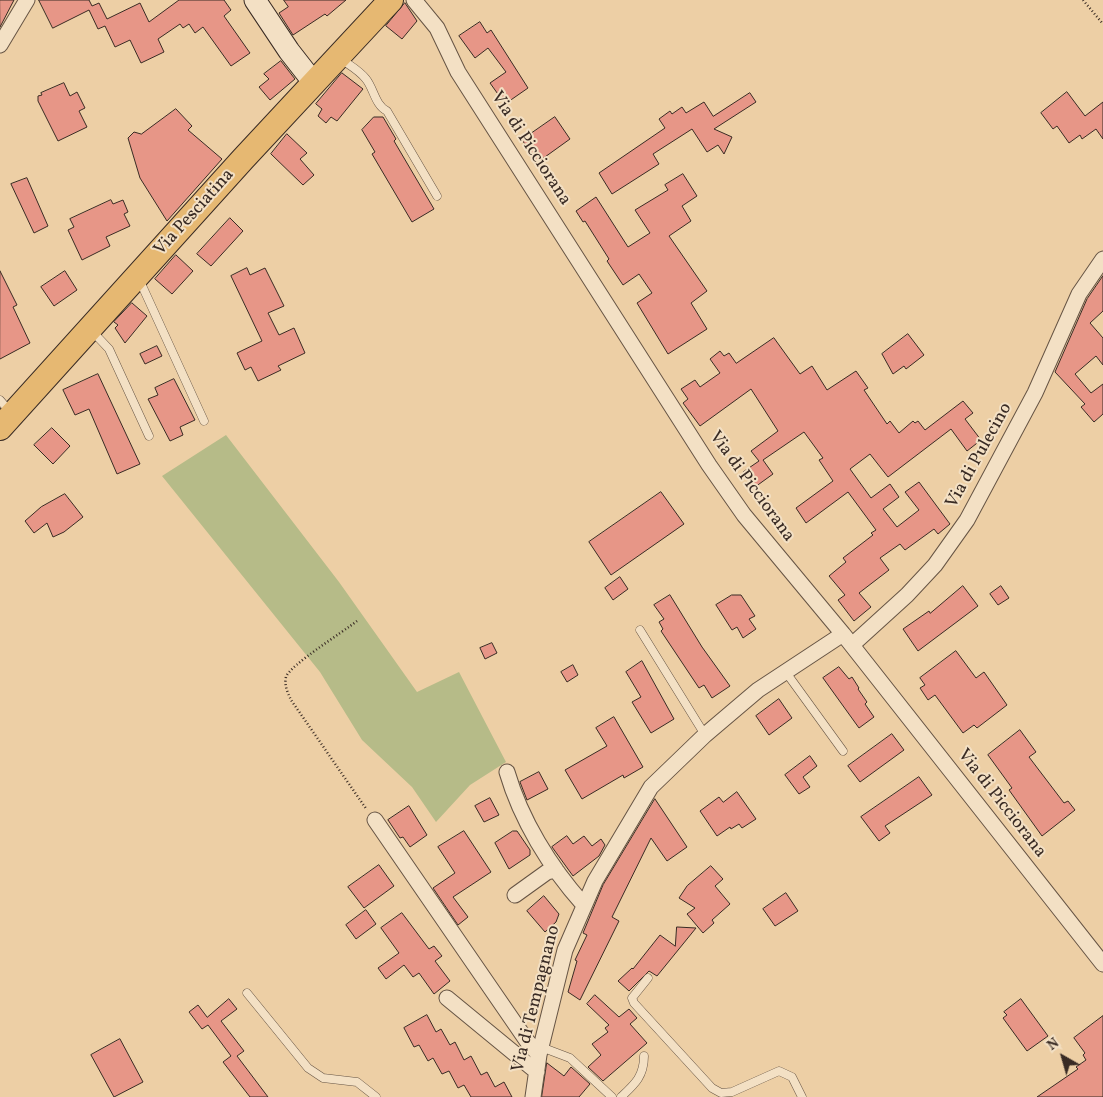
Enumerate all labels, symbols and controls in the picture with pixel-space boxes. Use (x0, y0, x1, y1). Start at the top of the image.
street label: Via di Picciorana (485, 88, 575, 210)
street label: Via Pesciatina (150, 165, 240, 261)
street label: Via di Pulecino (942, 400, 1018, 512)
street label: Via di Picciorana (704, 427, 798, 547)
street label: Via di Picciorana (952, 745, 1050, 863)
street label: Via di Tempagnano (508, 923, 566, 1075)
north arrow (1038, 1032, 1088, 1082)
text: N (1044, 1034, 1063, 1055)

